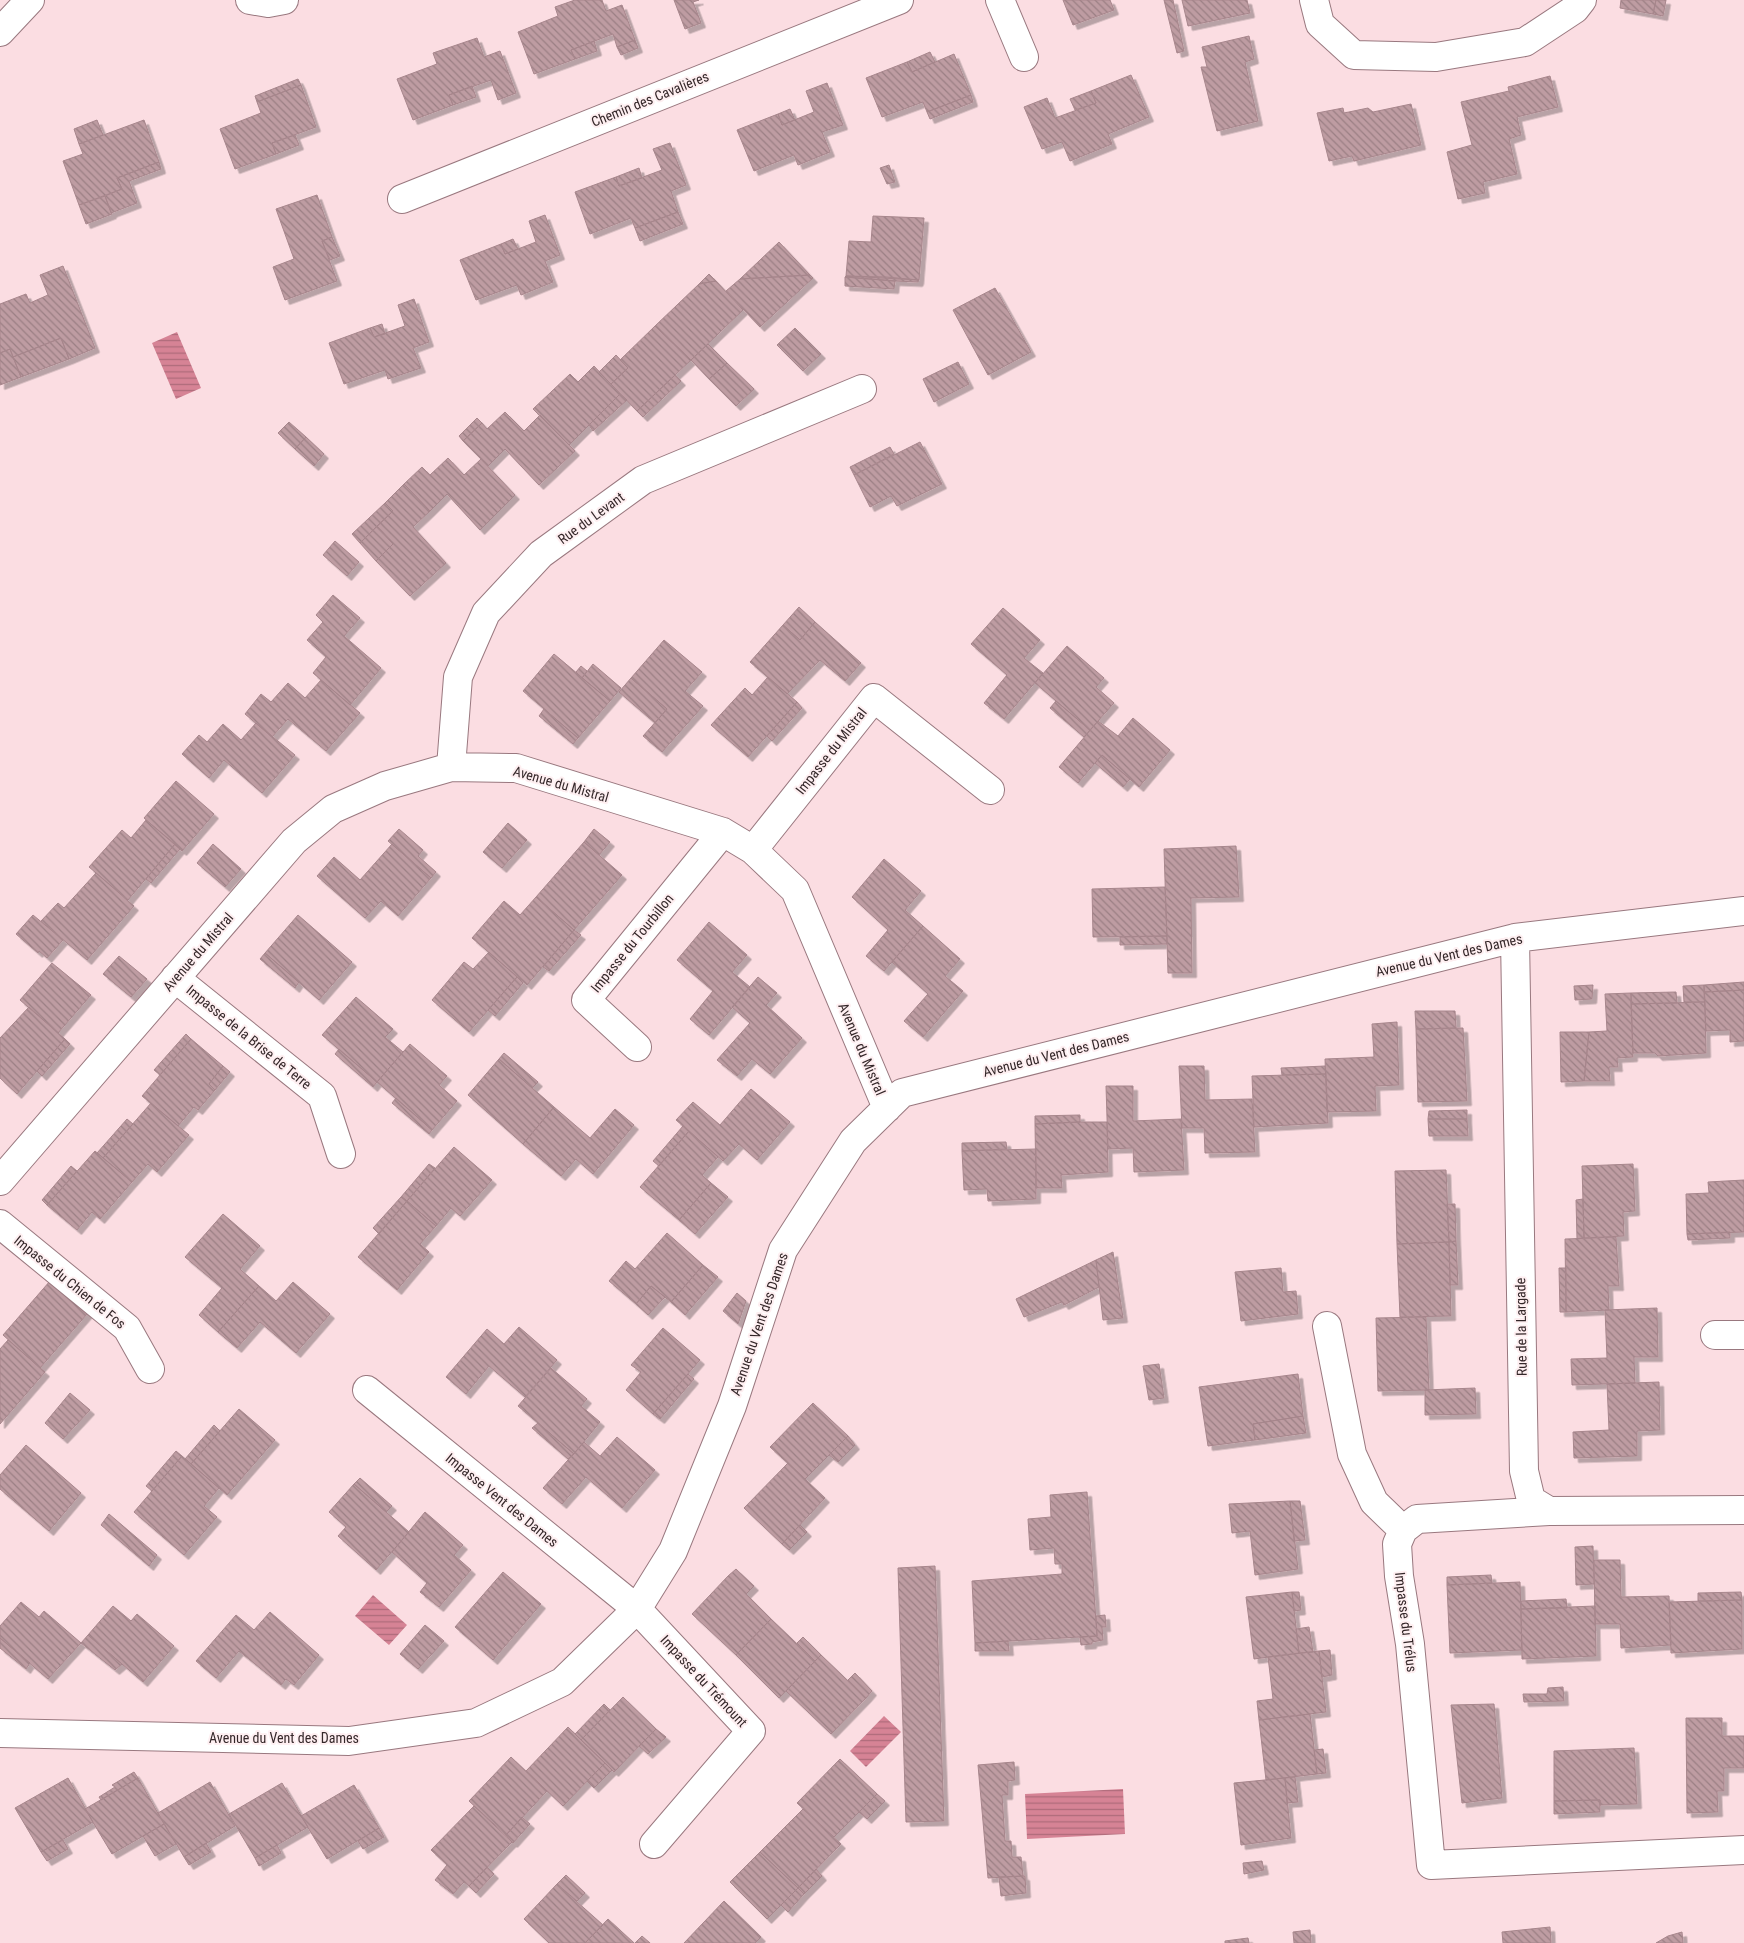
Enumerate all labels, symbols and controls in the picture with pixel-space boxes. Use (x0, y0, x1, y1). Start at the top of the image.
street label: Chemin des Cavalières (589, 68, 711, 130)
street label: Rue du Levant (555, 489, 627, 547)
street label: Impasse du Mistral (792, 705, 870, 797)
street label: Avenue du Mistral (511, 763, 611, 805)
street label: Impasse du Tourbillon (587, 891, 677, 995)
street label: Avenue du Mistral (160, 910, 236, 994)
street label: Avenue du Vent des Dames (1374, 930, 1524, 980)
street label: Impasse de la Brise de Terre (183, 982, 315, 1093)
street label: Avenue du Mistral (835, 1000, 889, 1098)
street label: Avenue du Vent des Dames (981, 1028, 1131, 1080)
street label: Impasse du Chien de Fos (11, 1232, 129, 1332)
street label: Avenue du Vent des Dames (727, 1250, 791, 1398)
street label: Rue de la Largade (1512, 1277, 1530, 1376)
street label: Impasse Vent des Dames (443, 1450, 561, 1550)
street label: Impasse du Trélus (1392, 1571, 1420, 1673)
street label: Impasse du Trémount (657, 1632, 751, 1730)
street label: Avenue du Vent des Dames (209, 1730, 359, 1746)

